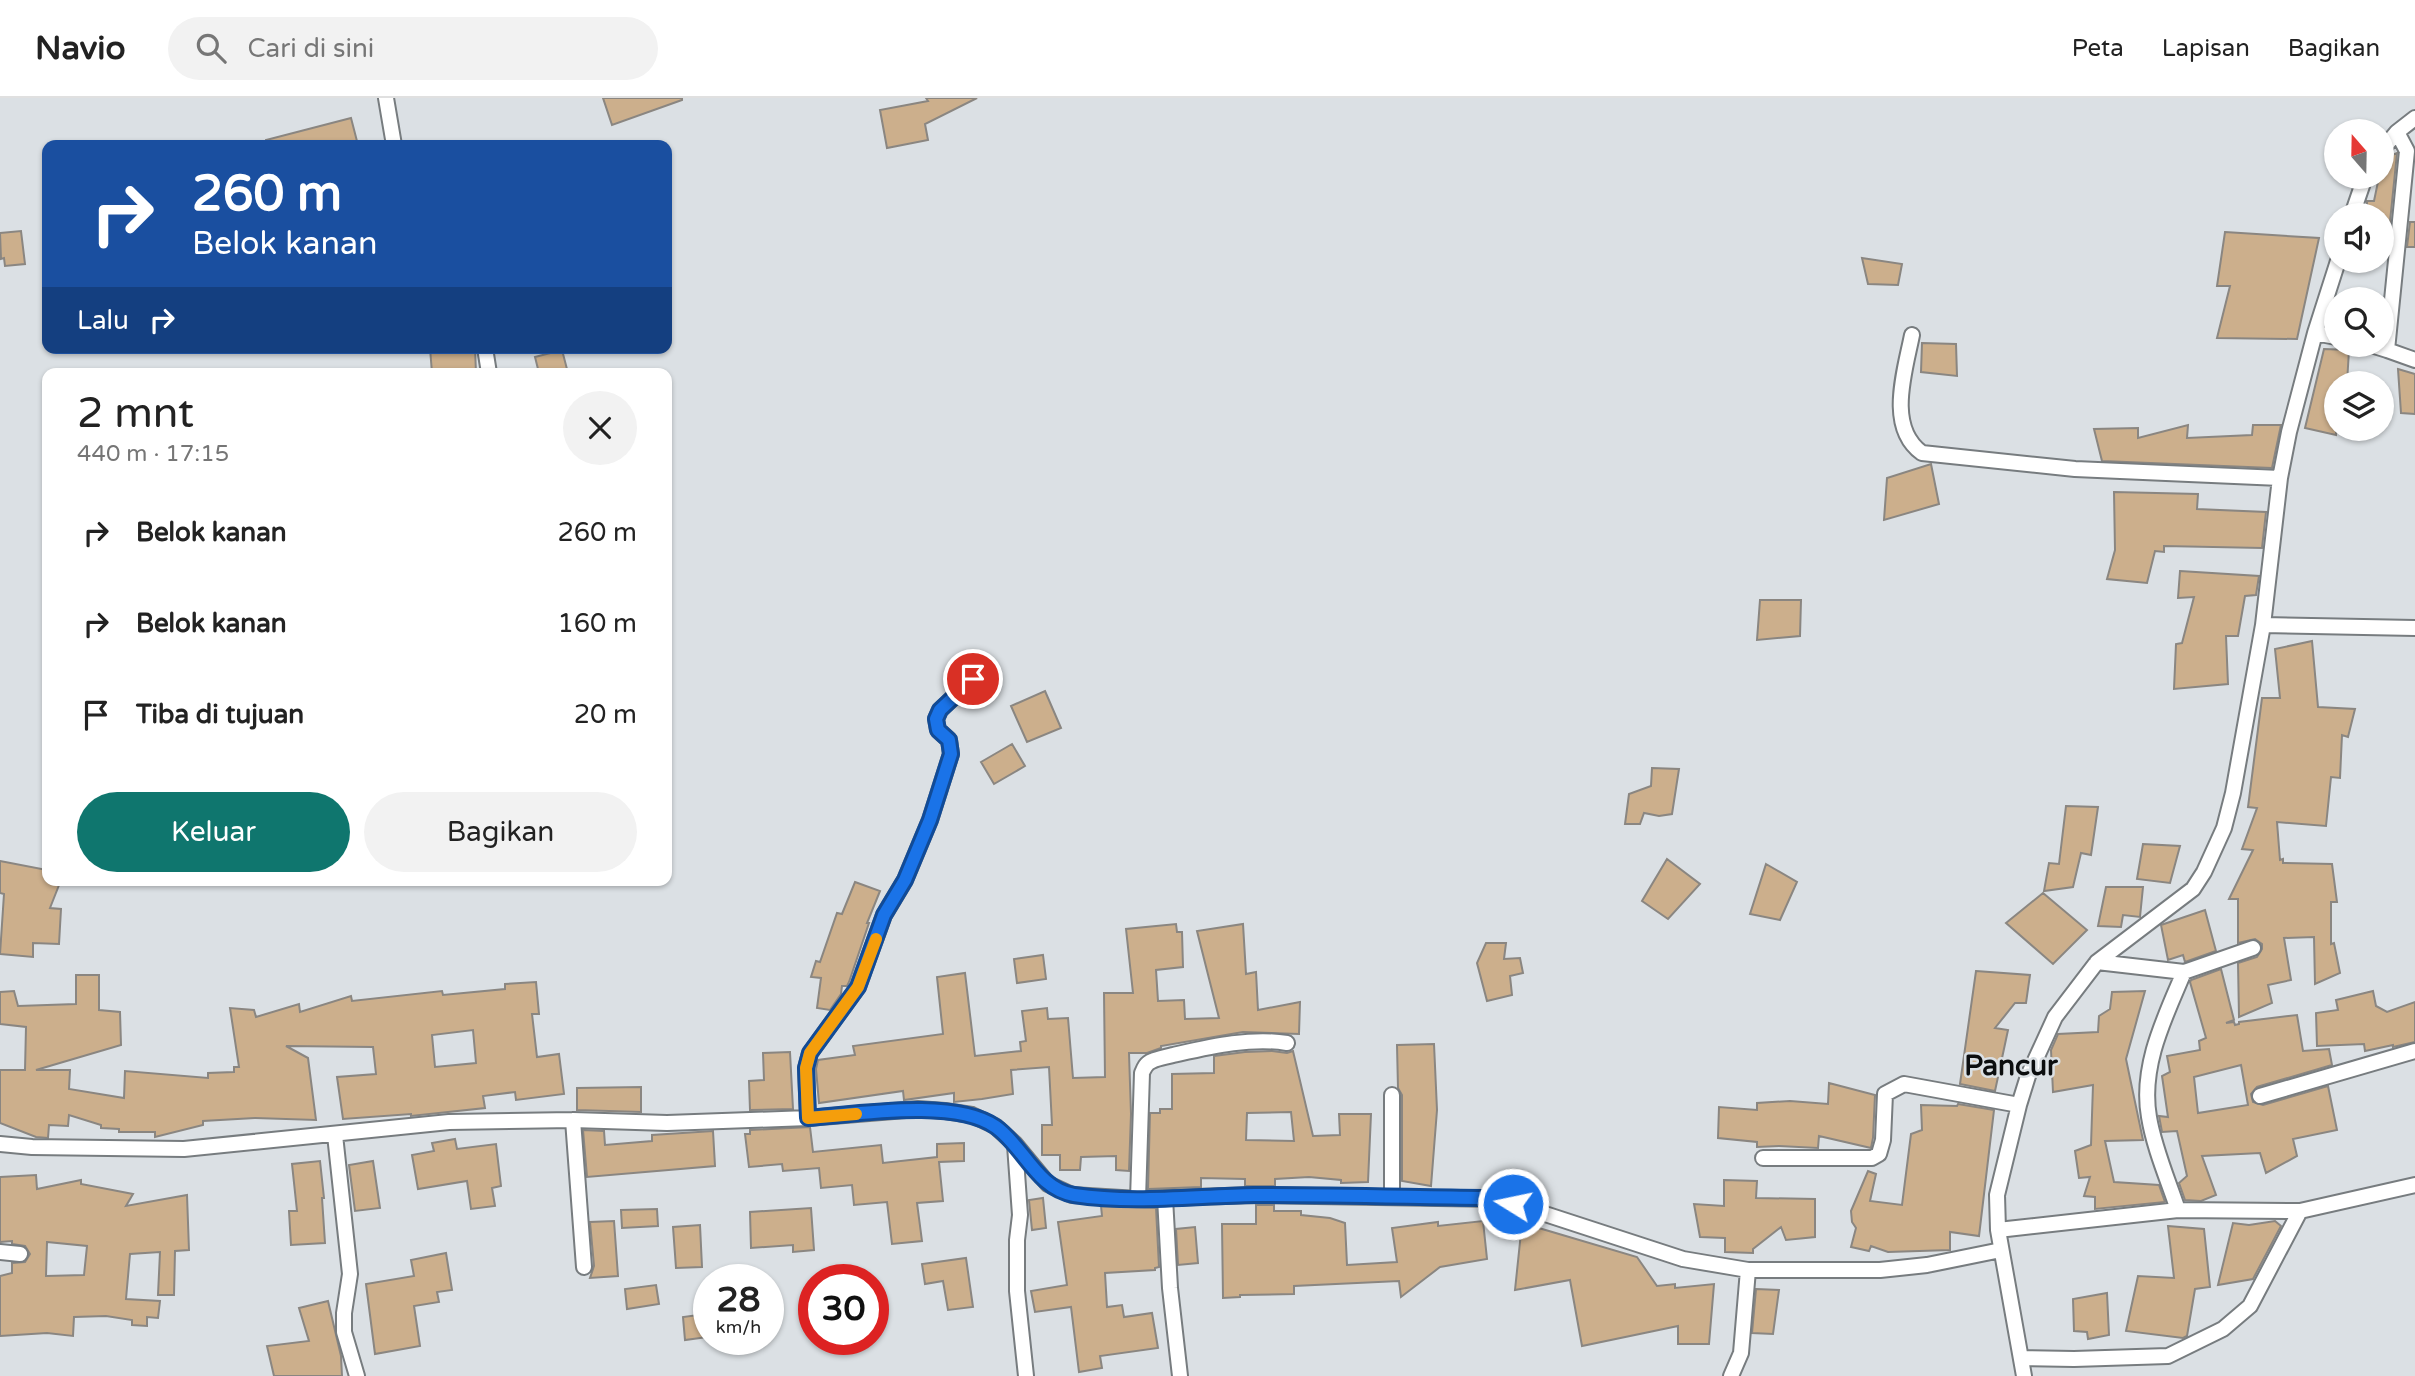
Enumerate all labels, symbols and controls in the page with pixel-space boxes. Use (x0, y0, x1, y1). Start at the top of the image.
search box (168, 17, 658, 80)
text: Navio (35, 29, 126, 68)
icon: search (192, 29, 230, 67)
text: Cari di sini (248, 33, 374, 64)
text: Peta (2072, 34, 2124, 63)
text: Lapisan (2162, 34, 2250, 63)
text: Bagikan (2288, 34, 2380, 63)
north arrow (2324, 119, 2394, 189)
map controls (2324, 119, 2394, 441)
text: 260 m (192, 165, 342, 224)
icon: right (77, 168, 168, 259)
button: sound (2324, 203, 2394, 273)
text: Belok kanan (192, 225, 377, 263)
button: search (2324, 287, 2394, 357)
icon: right (143, 301, 181, 339)
text: Lalu (77, 305, 129, 336)
button: layers (2324, 371, 2394, 441)
text: 2 mnt (77, 388, 194, 439)
button: close (563, 391, 637, 465)
text: 440 m · 17:15 (77, 440, 229, 468)
icon: right (77, 514, 115, 552)
text: Belok kanan (136, 517, 287, 548)
text: 260 m (557, 517, 637, 548)
icon: right (77, 605, 115, 643)
text: Belok kanan (136, 608, 287, 639)
text: 160 m (557, 608, 637, 639)
pin (943, 649, 1003, 709)
icon: arrive (954, 660, 992, 698)
icon: arrive (77, 696, 115, 734)
text: Tiba di tujuan (136, 699, 304, 730)
text: 20 m (574, 699, 637, 730)
button: Keluar (77, 792, 350, 872)
button: Bagikan (364, 792, 637, 872)
district label: Pancur (1964, 1049, 2059, 1083)
position arrow (1476, 1167, 1550, 1241)
speed limit sign: 30 (798, 1264, 889, 1355)
text: 28 (717, 1279, 760, 1321)
text: km/h (716, 1316, 761, 1338)

